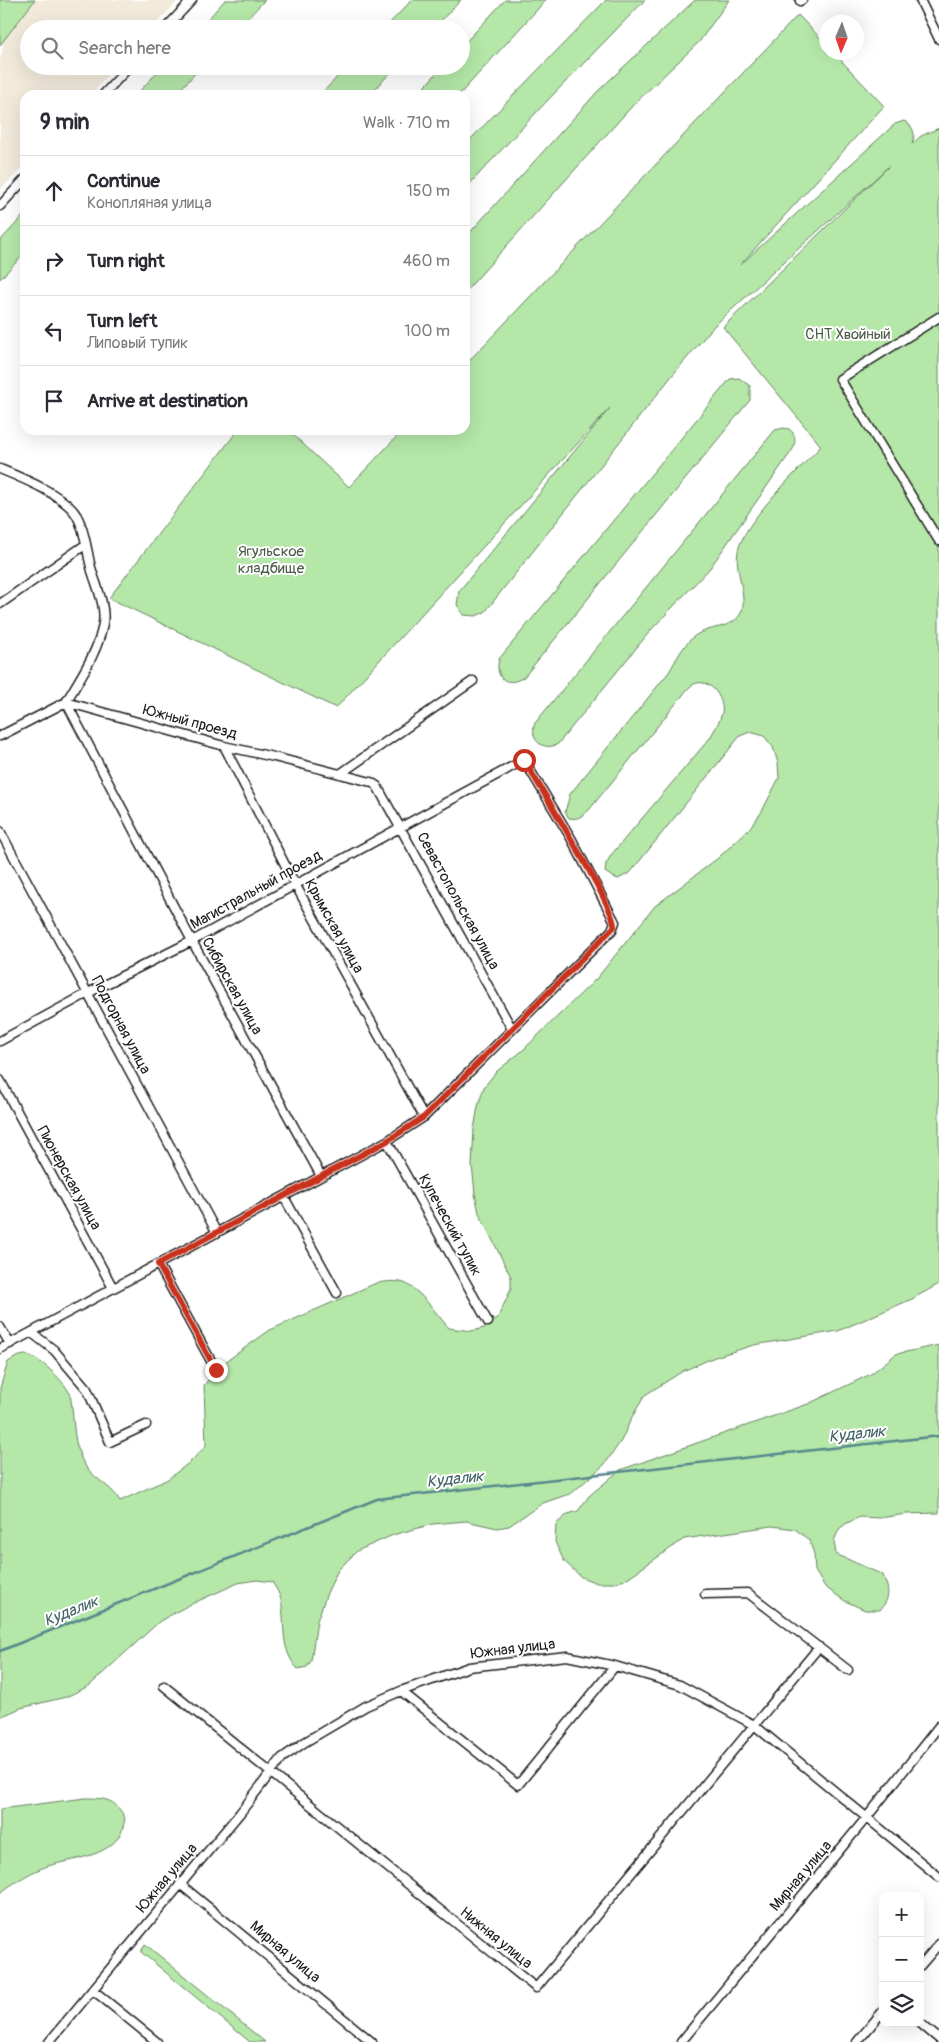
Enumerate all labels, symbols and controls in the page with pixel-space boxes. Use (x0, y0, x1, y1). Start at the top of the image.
north arrow (819, 15, 864, 60)
search box (20, 20, 470, 75)
icon: search (38, 34, 66, 62)
text: Search here (78, 36, 171, 60)
text: 9 min (40, 109, 89, 136)
text: Walk · 710 m (363, 113, 450, 133)
text: Continue (87, 169, 160, 193)
icon: ahead (40, 177, 68, 205)
text: 150 m (406, 181, 450, 201)
text: Конопляная улица (87, 193, 212, 213)
icon: right (40, 247, 68, 275)
text: Turn right (87, 249, 165, 273)
text: 460 m (403, 251, 450, 271)
text: Turn left (87, 309, 157, 333)
icon: left (40, 317, 68, 345)
text: 100 m (404, 321, 450, 341)
park label: СНТ Хвойный (805, 325, 891, 344)
text: Липовый тупик (87, 333, 188, 353)
icon: arrive (40, 387, 68, 415)
text: Arrive at destination (87, 389, 248, 413)
park label: Ягульское кладбище (238, 542, 305, 578)
street label: Южный проезд (141, 700, 239, 744)
route start (513, 749, 536, 772)
street label: Севастопольская улица (412, 829, 504, 973)
street label: Магистральный проезд (187, 846, 325, 934)
street label: Крымская улица (300, 875, 368, 977)
street label: Сибирская улица (197, 934, 267, 1038)
street label: Подгорная улица (87, 973, 155, 1077)
street label: Пионерская улица (33, 1123, 105, 1233)
street label: Купеческий тупик (414, 1171, 486, 1279)
route end (205, 1359, 228, 1382)
water label: Кудалик (828, 1421, 888, 1447)
water label: Кудалик (426, 1466, 486, 1492)
water label: Кудалик (41, 1590, 103, 1631)
street label: Южная улица (470, 1634, 556, 1664)
street label: Мирная улица (766, 1837, 836, 1915)
street label: Южная улица (133, 1839, 201, 1917)
map controls (879, 1892, 924, 2027)
button: + (879, 1892, 924, 1937)
street label: Нижняя улица (456, 1903, 536, 1973)
street label: Мирная улица (246, 1917, 324, 1987)
button: − (879, 1937, 924, 1982)
button: layers (879, 1982, 924, 2027)

